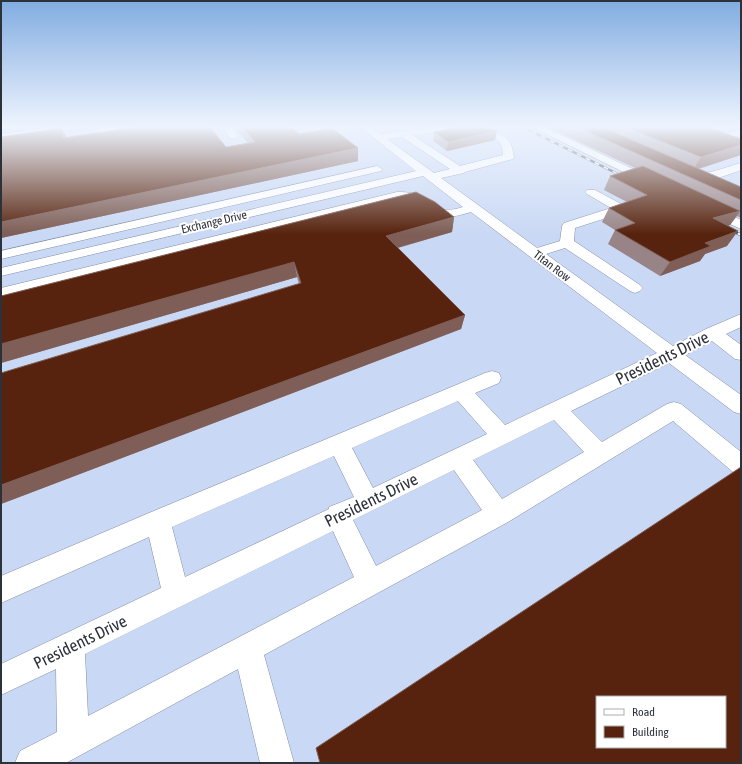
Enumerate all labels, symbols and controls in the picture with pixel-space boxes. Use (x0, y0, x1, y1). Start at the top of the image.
street label: Exchange Drive (180, 208, 248, 236)
street label: Titan Row (531, 247, 573, 285)
street label: Presidents Drive (612, 327, 712, 389)
street label: Presidents Drive (321, 469, 421, 531)
street label: Presidents Drive (30, 611, 130, 673)
legend (596, 696, 726, 748)
text: Road (632, 705, 655, 719)
text: Building (632, 725, 670, 739)

